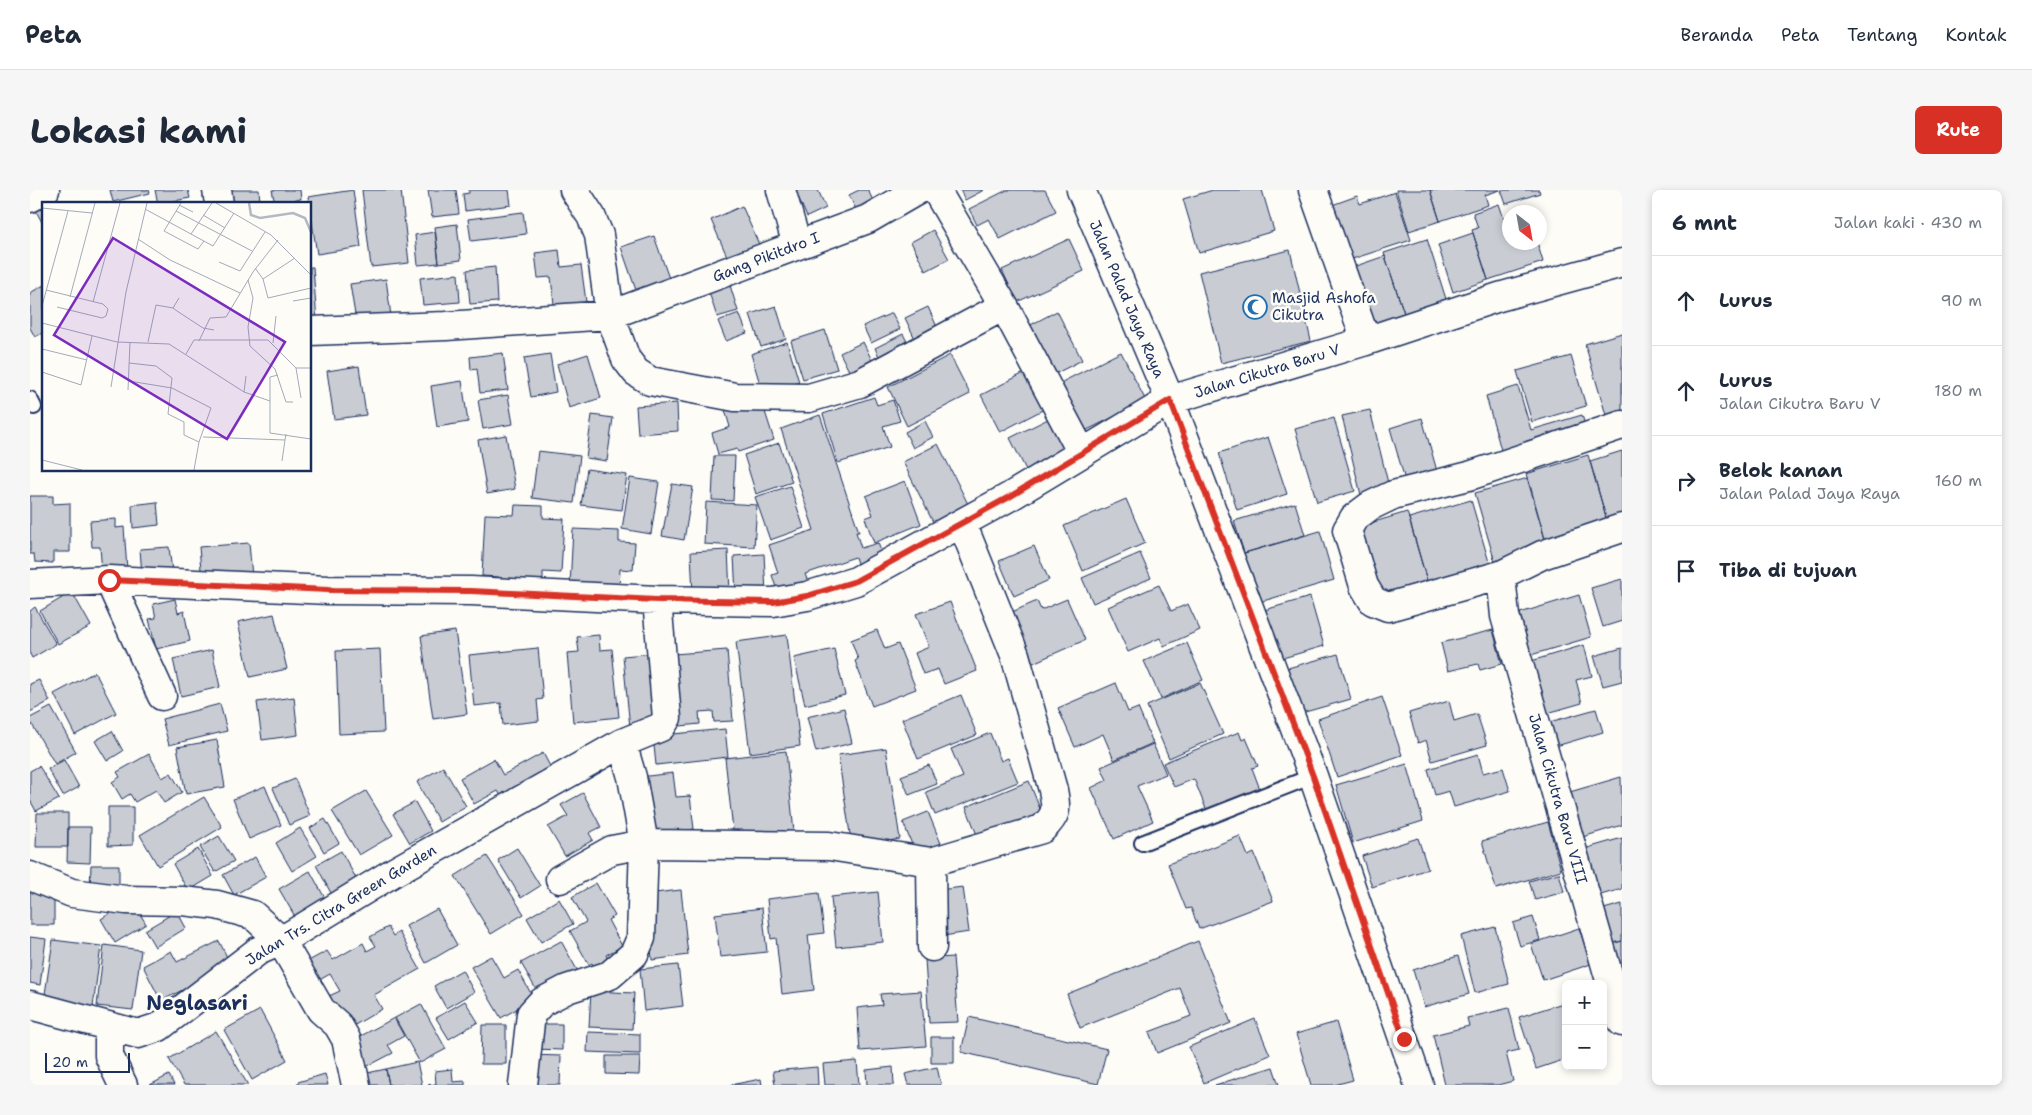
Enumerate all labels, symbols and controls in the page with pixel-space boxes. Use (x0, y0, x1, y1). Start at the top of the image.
text: Peta (25, 19, 81, 51)
text: Beranda (1681, 23, 1753, 47)
text: Peta (1781, 23, 1819, 47)
text: Tentang (1847, 23, 1918, 47)
text: Kontak (1946, 23, 2007, 47)
button: Rute (1915, 106, 2002, 154)
text: Lokasi kami (30, 107, 247, 154)
inset map (42, 202, 311, 471)
north arrow (1502, 205, 1547, 250)
text: 6 mnt (1672, 209, 1737, 237)
text: Jalan kaki · 430 m (1834, 212, 1982, 233)
street label: Jalan Palad Jaya Raya (1085, 217, 1170, 382)
street label: Gang Pikitdro I (710, 227, 822, 287)
icon: ahead (1672, 287, 1700, 315)
place label: Masjid Ashofa Cikutra (1272, 288, 1376, 325)
text: Lurus (1719, 288, 1773, 313)
text: 90 m (1941, 290, 1982, 311)
mosque icon: Masjid Ashofa Cikutra (1242, 294, 1268, 320)
street label: Jalan Cikutra Baru V (1192, 339, 1342, 403)
text: Lurus (1719, 368, 1773, 393)
icon: ahead (1672, 377, 1700, 405)
text: 180 m (1934, 380, 1982, 401)
text: Jalan Cikutra Baru V (1719, 393, 1880, 414)
text: Belok kanan (1719, 458, 1843, 483)
icon: right (1672, 467, 1700, 495)
text: 160 m (1935, 470, 1982, 491)
text: Jalan Palad Jaya Raya (1719, 483, 1900, 504)
icon: arrive (1672, 557, 1700, 585)
text: Tiba di tujuan (1719, 558, 1857, 583)
route start (98, 569, 121, 592)
street label: Jalan Cikutra Baru VIII (1524, 711, 1592, 887)
street label: Jalan Trs. Citra Green Garden (242, 840, 440, 970)
map controls (1562, 980, 1607, 1070)
button: + (1562, 980, 1607, 1025)
district label: Neglasari (146, 990, 248, 1016)
button: − (1562, 1025, 1607, 1070)
route end (1393, 1028, 1416, 1051)
scale bar (45, 1050, 130, 1073)
text: 20 m (52, 1053, 88, 1071)

